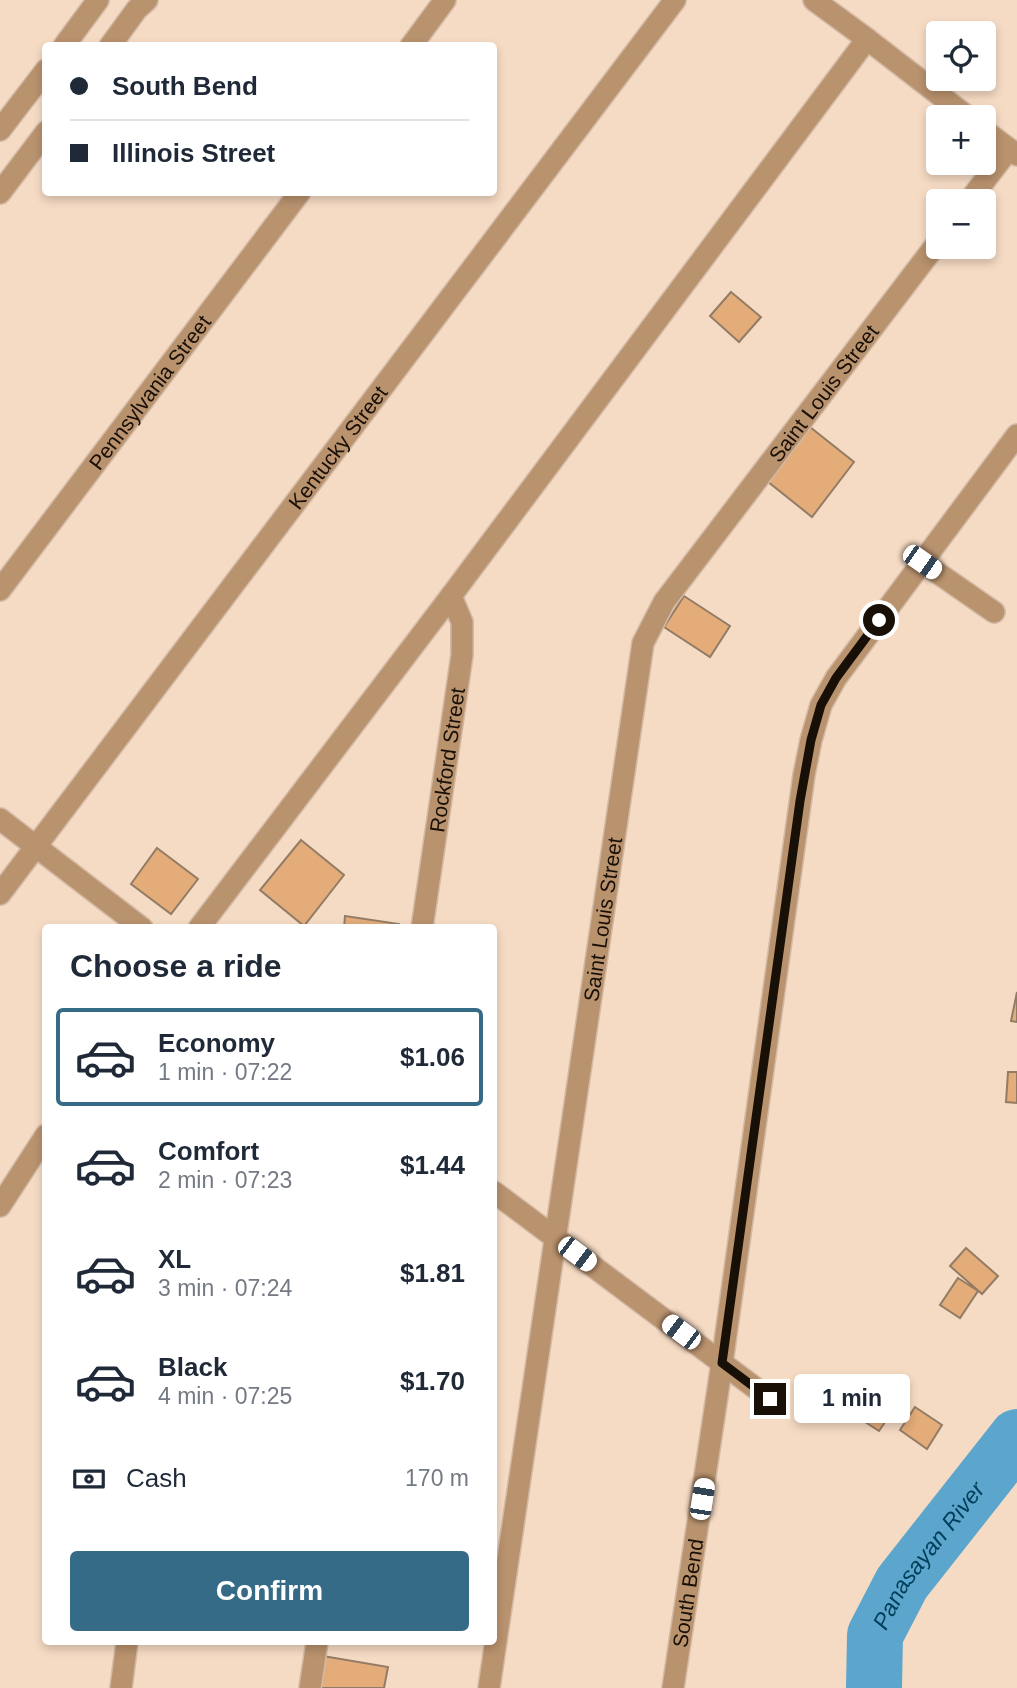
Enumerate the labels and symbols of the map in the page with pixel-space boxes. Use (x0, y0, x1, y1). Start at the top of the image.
street label: Pennsylvania Street (84, 310, 215, 474)
street label: Saint Louis Street (764, 320, 883, 466)
street label: Kentucky Street (284, 381, 391, 513)
car (899, 541, 946, 583)
route start (863, 604, 895, 636)
street label: Rockford Street (425, 686, 469, 834)
street label: Saint Louis Street (579, 835, 626, 1003)
car (554, 1233, 601, 1275)
car (658, 1311, 705, 1353)
callout: 1 min (794, 1374, 910, 1424)
route end (754, 1383, 786, 1415)
water label: Panasayan River (867, 1476, 990, 1634)
car (689, 1477, 716, 1521)
street label: South Bend (668, 1537, 707, 1649)

